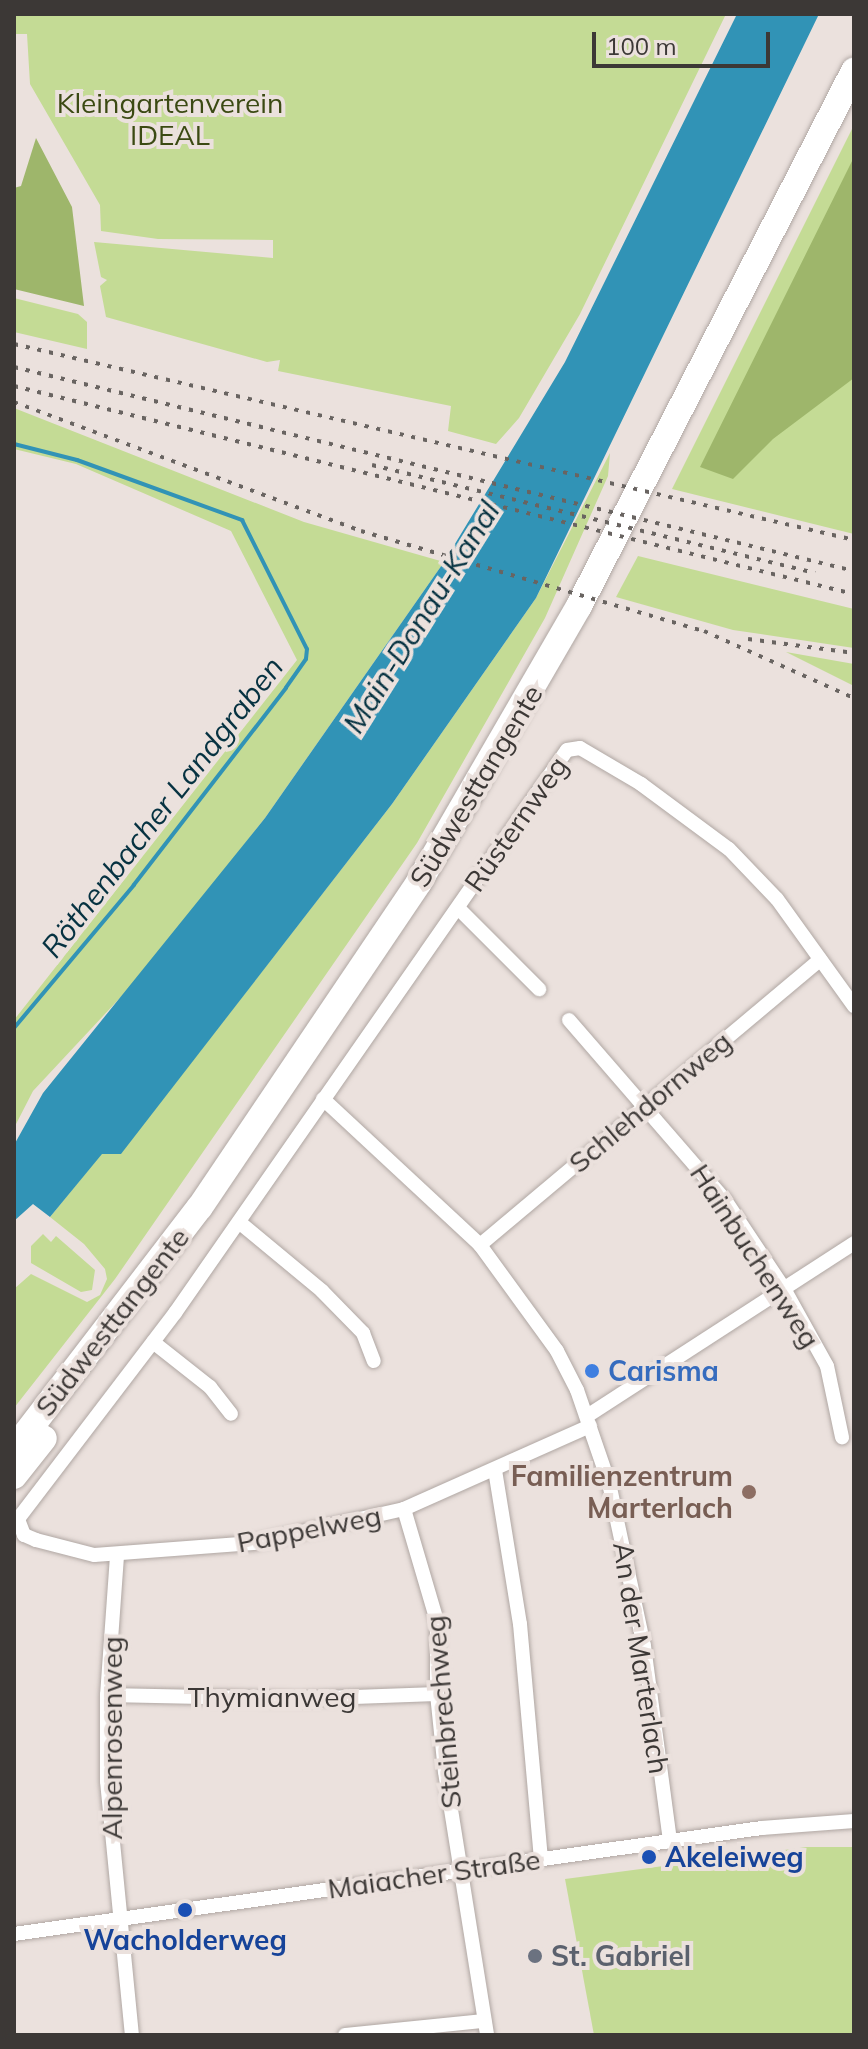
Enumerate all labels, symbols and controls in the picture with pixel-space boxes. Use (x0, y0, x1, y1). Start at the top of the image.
scale bar (596, 16, 774, 66)
text: 100 m (606, 31, 677, 61)
park label: Kleingartenverein IDEAL (57, 86, 283, 152)
water label: Main-Donau-Kanal (335, 495, 507, 739)
water label: Röthenbacher Landgraben (33, 650, 291, 964)
street label: Südwesttangente (403, 679, 549, 893)
street label: Rüsternweg (457, 750, 575, 898)
street label: Schlehdornweg (562, 1024, 738, 1180)
street label: Hainbuchenweg (683, 1158, 827, 1354)
street label: Südwesttangente (28, 1221, 196, 1423)
place label: Carisma (608, 1354, 719, 1388)
marker: Carisma (583, 1362, 601, 1380)
place label: Familienzentrum Marterlach (511, 1459, 733, 1525)
marker: Familienzentrum Marterlach (740, 1483, 758, 1501)
street label: Pappelweg (234, 1499, 384, 1559)
street label: An der Marterlach (606, 1540, 676, 1776)
street label: Steinbrechweg (418, 1614, 468, 1810)
street label: Alpenrosenweg (95, 1636, 129, 1840)
street label: Thymianweg (188, 1680, 356, 1714)
place label: Akeleiweg (665, 1840, 804, 1874)
street label: Maiacher Straße (326, 1842, 542, 1906)
marker: Akeleiweg (640, 1848, 658, 1866)
marker: Wacholderweg (176, 1901, 194, 1919)
place label: Wacholderweg (83, 1923, 287, 1957)
place label: St. Gabriel (551, 1939, 691, 1973)
marker: St. Gabriel (526, 1947, 544, 1965)

